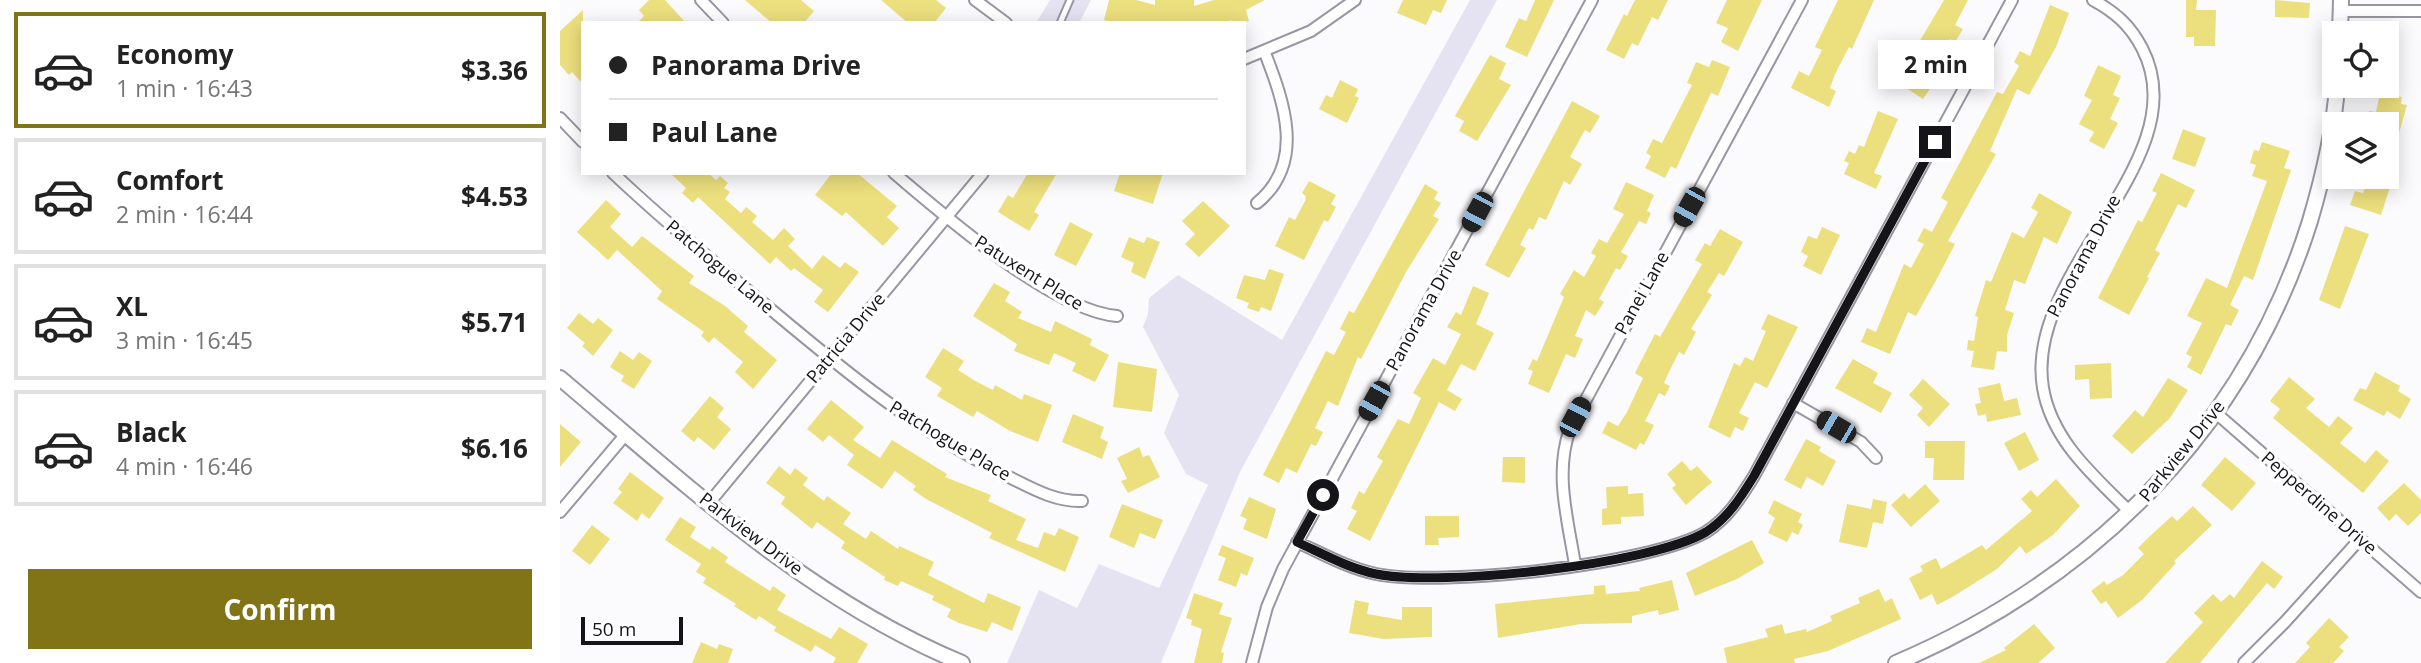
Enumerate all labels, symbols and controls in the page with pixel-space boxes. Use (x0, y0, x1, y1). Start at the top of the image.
map controls (2322, 21, 2399, 189)
button: locate (2322, 21, 2399, 98)
text: Economy (116, 36, 234, 72)
icon: car (32, 39, 95, 102)
callout: 2 min (1877, 40, 1993, 90)
text: Panorama Drive (651, 47, 861, 83)
text: 2 min (1904, 48, 1968, 80)
text: $3.36 (461, 52, 528, 88)
text: 1 min · 16:43 (116, 72, 253, 104)
button: layers (2322, 112, 2399, 189)
text: Paul Lane (651, 114, 778, 150)
route end (1919, 126, 1951, 158)
text: Comfort (116, 162, 223, 198)
icon: car (32, 165, 95, 228)
text: $4.53 (461, 178, 528, 214)
car (1670, 184, 1709, 230)
car (1458, 189, 1497, 235)
street label: Panorama Drive (2041, 190, 2126, 321)
text: 2 min · 16:44 (116, 198, 253, 230)
street label: Patchogue Lane (662, 214, 780, 318)
street label: Patuxent Place (971, 229, 1088, 315)
street label: Panorama Drive (1380, 244, 1466, 375)
street label: Panei Lane (1608, 247, 1674, 338)
street label: Patricia Drive (800, 287, 890, 388)
text: XL (116, 288, 148, 324)
icon: car (32, 291, 95, 354)
text: $5.71 (461, 304, 528, 340)
text: 3 min · 16:45 (116, 324, 253, 356)
car (1355, 378, 1394, 424)
street label: Patchogue Place (885, 394, 1016, 486)
car (1556, 394, 1595, 440)
street label: Parkview Drive (2133, 395, 2230, 506)
car (1813, 407, 1860, 447)
text: Black (116, 414, 187, 450)
icon: car (32, 417, 95, 480)
text: $6.16 (461, 430, 528, 466)
street label: Pepperdine Drive (2257, 445, 2383, 559)
text: 4 min · 16:46 (116, 450, 253, 482)
route start (1307, 479, 1339, 511)
street label: Parkview Drive (695, 486, 808, 580)
button: Confirm (28, 569, 532, 649)
scale bar (581, 614, 682, 646)
text: 50 m (592, 616, 636, 642)

